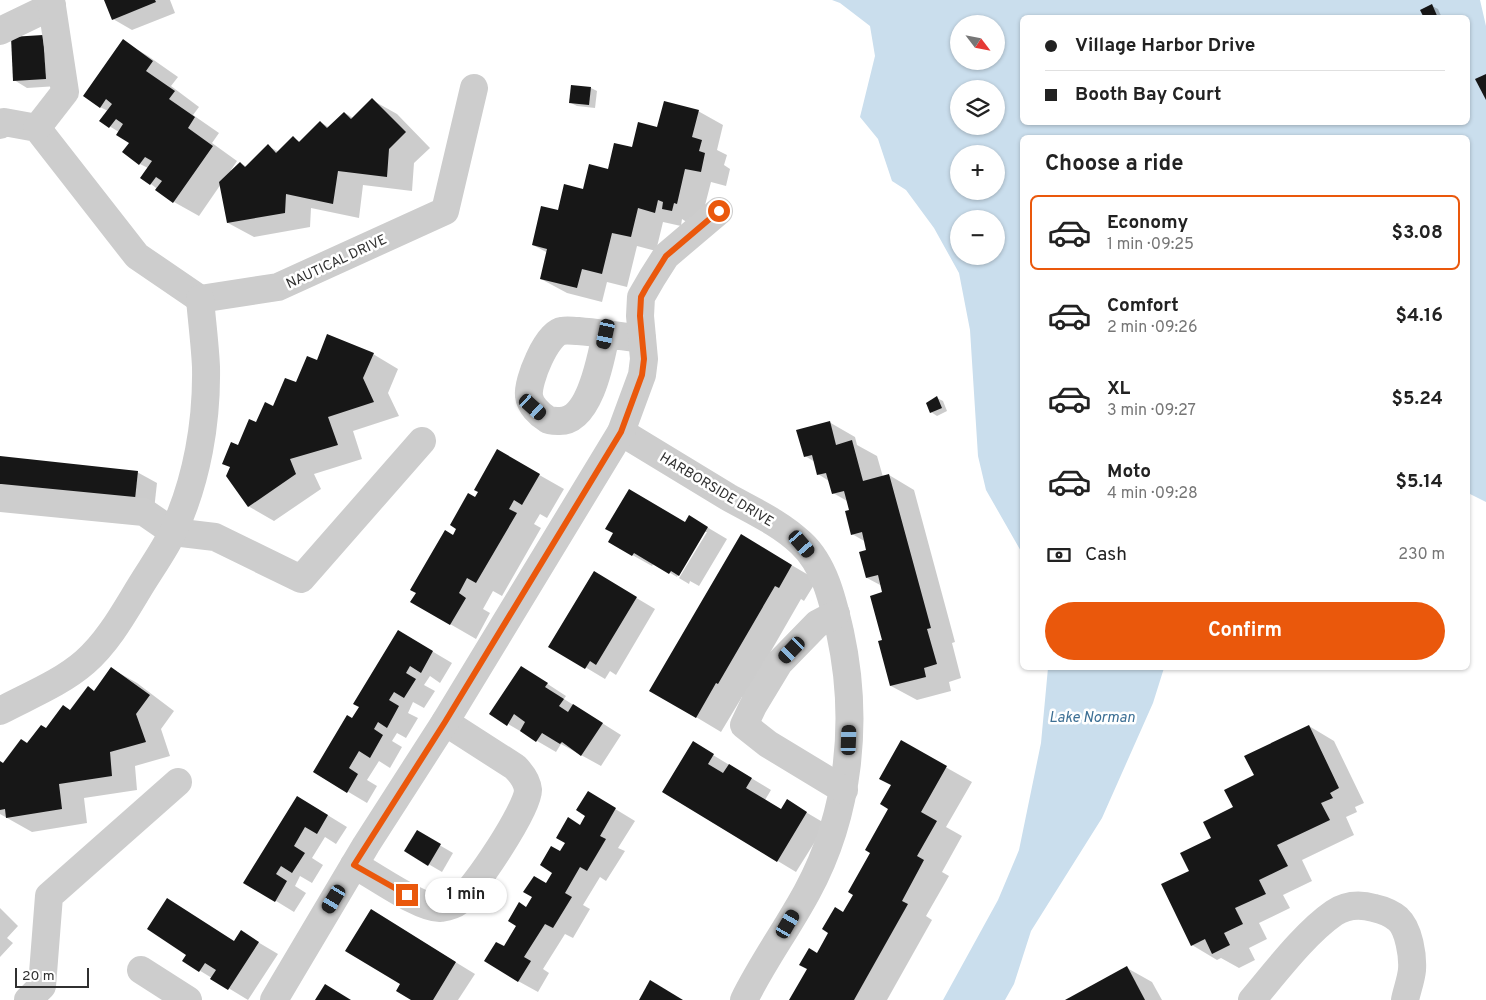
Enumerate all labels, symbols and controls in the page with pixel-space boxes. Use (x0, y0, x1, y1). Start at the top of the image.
north arrow (950, 15, 1005, 70)
map controls (950, 15, 1005, 265)
text: Village Harbor Drive (1075, 34, 1255, 58)
button: layers (950, 80, 1005, 135)
text: Booth Bay Court (1075, 83, 1222, 107)
button: + (950, 145, 1005, 200)
text: Choose a ride (1045, 151, 1183, 178)
route start (708, 200, 730, 222)
button: − (950, 210, 1005, 265)
icon: car (1047, 210, 1092, 255)
text: Economy (1107, 211, 1188, 235)
text: $3.08 (1392, 221, 1443, 245)
street label: NAUTICAL DRIVE (284, 232, 390, 293)
text: 1 min · 09:25 (1107, 235, 1194, 255)
icon: car (1047, 293, 1092, 338)
text: Comfort (1107, 294, 1179, 318)
text: $4.16 (1395, 304, 1443, 328)
car (595, 318, 616, 350)
text: 2 min · 09:26 (1107, 318, 1197, 338)
icon: car (1047, 376, 1092, 421)
text: XL (1107, 377, 1130, 401)
text: $5.24 (1391, 387, 1443, 411)
car (516, 391, 549, 423)
text: 3 min · 09:27 (1107, 401, 1196, 421)
street label: HARBORSIDE DRIVE (656, 450, 776, 531)
icon: car (1047, 459, 1092, 504)
text: Moto (1107, 460, 1151, 484)
text: $5.14 (1395, 470, 1443, 494)
text: 4 min · 09:28 (1107, 484, 1198, 504)
car (786, 528, 817, 560)
icon: cash (1045, 541, 1073, 569)
text: Cash (1085, 543, 1127, 567)
text: 230 m (1398, 545, 1445, 565)
button: Confirm (1045, 602, 1445, 660)
car (776, 634, 807, 666)
water label: Lake Norman (1049, 709, 1135, 728)
car (840, 725, 857, 755)
callout: 1 min (424, 878, 507, 912)
car (319, 882, 348, 916)
route end (396, 884, 418, 906)
text: 1 min (447, 885, 485, 905)
car (774, 907, 801, 941)
scale bar (15, 965, 89, 988)
text: 20 m (22, 968, 55, 985)

